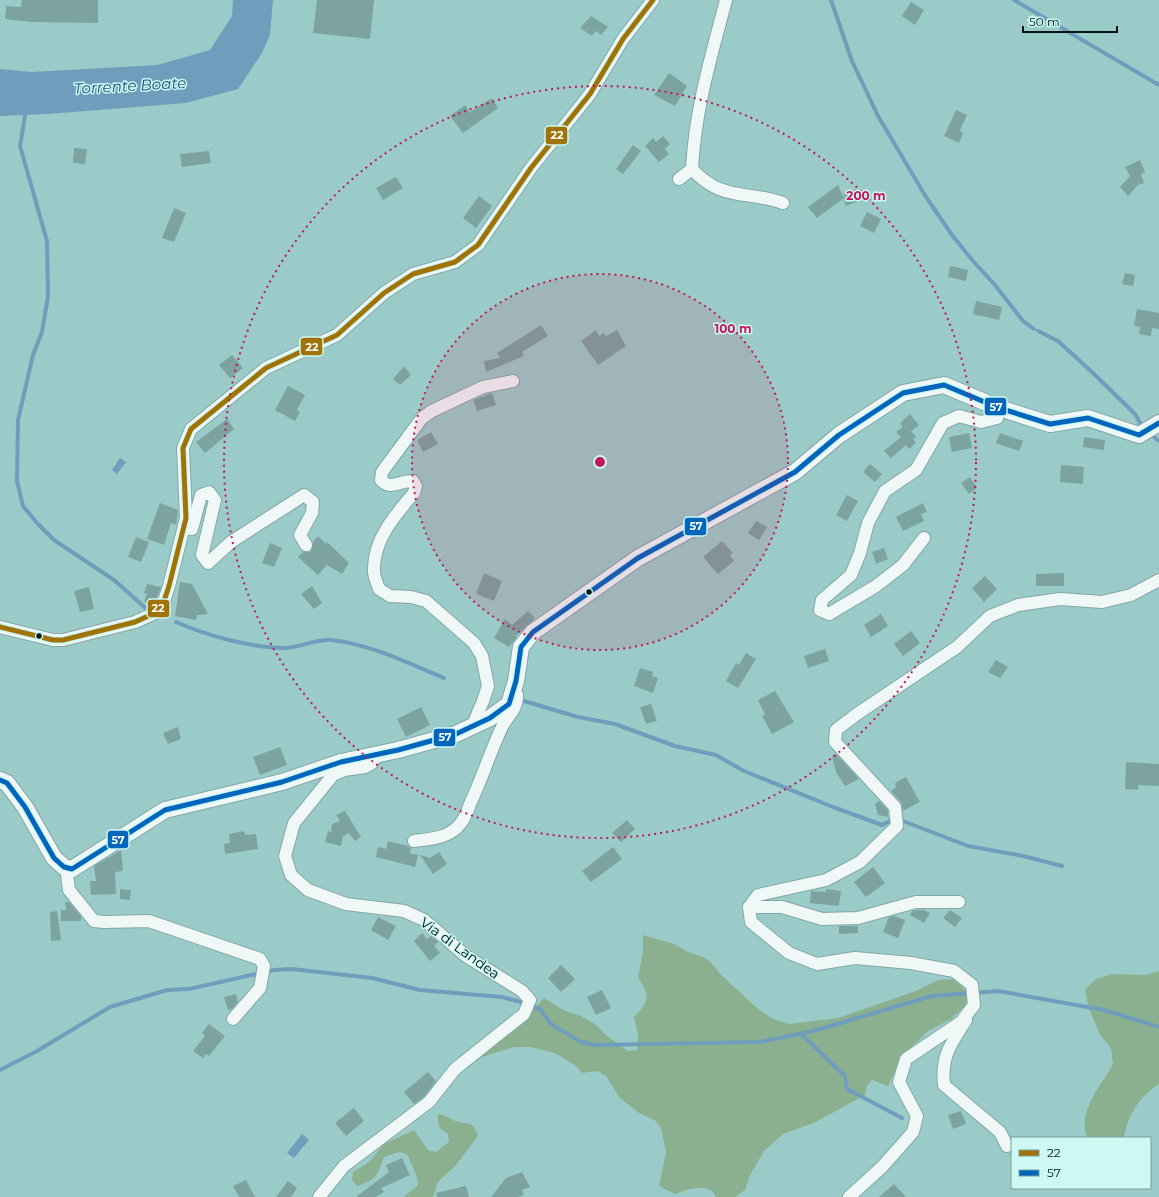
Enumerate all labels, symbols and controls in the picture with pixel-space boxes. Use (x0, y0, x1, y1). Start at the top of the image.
scale bar (1023, 8, 1117, 34)
text: 50 m (1029, 14, 1060, 29)
water label: Torrente Boate (73, 73, 187, 98)
line badge: 22 (545, 126, 568, 145)
text: 22 (551, 128, 564, 142)
text: 200 m (846, 188, 886, 203)
text: 100 m (715, 321, 751, 336)
line badge: 22 (300, 337, 323, 356)
text: 22 (306, 340, 319, 354)
line badge: 57 (984, 397, 1007, 416)
text: 57 (989, 400, 1003, 414)
centre of rings (593, 455, 607, 469)
line badge: 57 (684, 517, 707, 536)
text: 57 (689, 519, 703, 533)
unlabelled marker (584, 587, 594, 597)
line badge: 22 (147, 599, 170, 618)
text: 22 (152, 601, 165, 615)
unlabelled marker (34, 631, 44, 641)
line badge: 57 (433, 728, 456, 747)
text: 57 (438, 730, 452, 744)
line badge: 57 (107, 830, 129, 849)
text: 57 (111, 833, 125, 847)
street label: Via di Landea (417, 913, 503, 983)
legend (1011, 1137, 1151, 1189)
text: 22 (1047, 1145, 1061, 1160)
text: 57 (1047, 1165, 1061, 1180)

